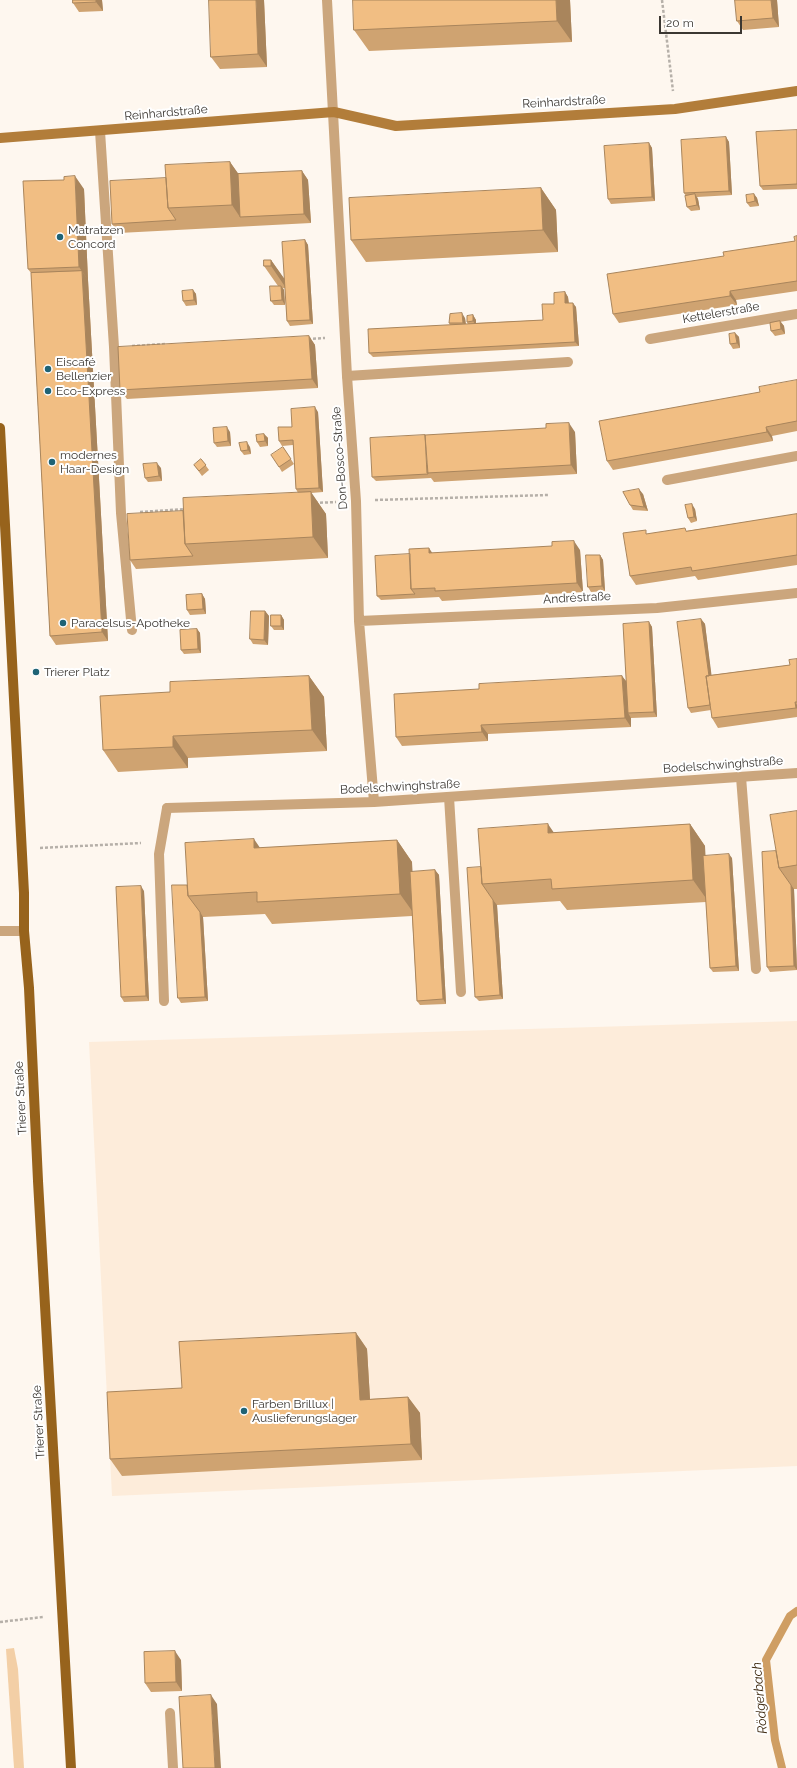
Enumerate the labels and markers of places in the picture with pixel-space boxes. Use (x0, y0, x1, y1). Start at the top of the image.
place label: Matratzen Concord (68, 223, 123, 251)
marker: Matratzen Concord (55, 232, 65, 242)
place label: Eiscafé Bellenzier (56, 355, 111, 383)
marker: Eiscafé Bellenzier (43, 364, 53, 374)
place label: Eco-Express (56, 384, 125, 398)
marker: Eco-Express (43, 386, 53, 396)
place label: modernes Haar-Design (60, 448, 129, 476)
marker: modernes Haar-Design (47, 457, 57, 467)
place label: Paracelsus-Apotheke (71, 616, 190, 630)
marker: Paracelsus-Apotheke (58, 618, 68, 628)
place label: Trierer Platz (44, 665, 110, 679)
marker: Trierer Platz (31, 667, 41, 677)
place label: Farben Brillux | Auslieferungslager (252, 1397, 357, 1425)
marker: Farben Brillux | Auslieferungslager (239, 1406, 249, 1416)

